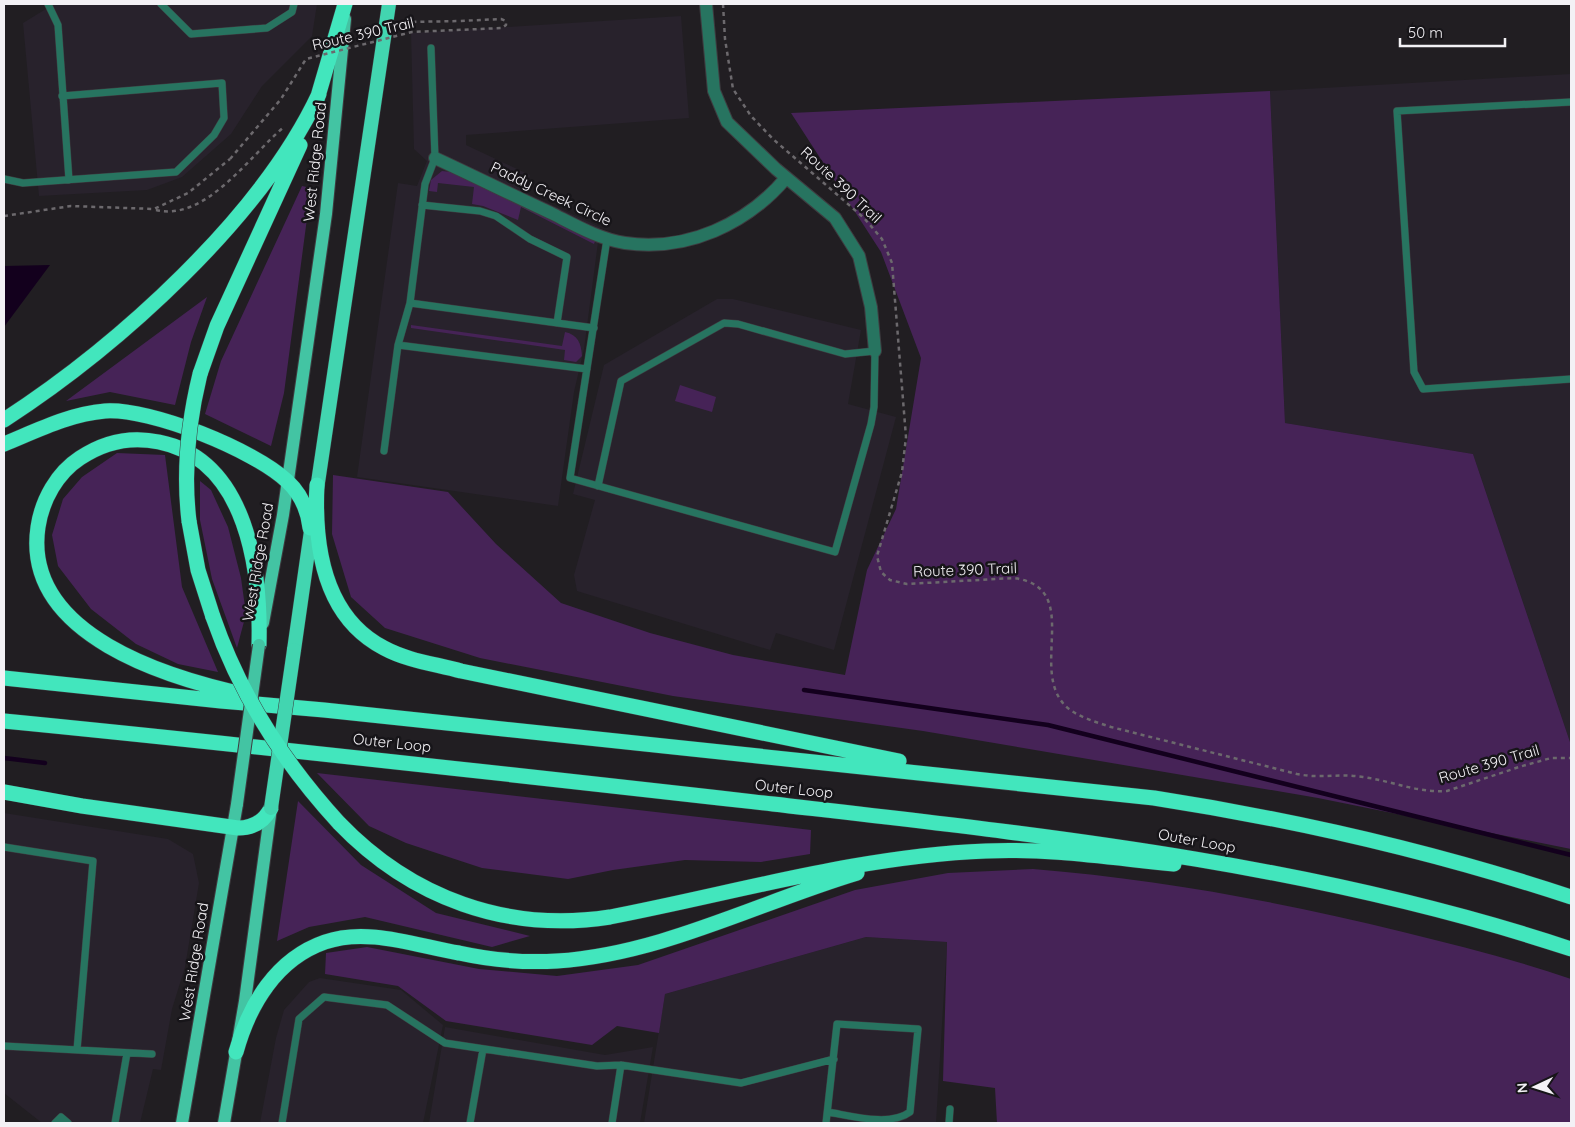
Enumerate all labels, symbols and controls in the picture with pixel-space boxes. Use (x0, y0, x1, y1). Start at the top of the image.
street label: Route 390 Trail (310, 13, 416, 54)
scale bar (1400, 15, 1505, 47)
text: 50 m (1408, 23, 1443, 42)
street label: West Ridge Road (299, 101, 330, 223)
street label: Route 390 Trail (797, 142, 886, 227)
street label: Paddy Creek Circle (488, 157, 615, 230)
street label: West Ridge Road (238, 501, 277, 623)
street label: Route 390 Trail (913, 558, 1017, 581)
street label: Outer Loop (352, 729, 432, 756)
street label: Route 390 Trail (1436, 740, 1541, 787)
street label: Outer Loop (754, 775, 834, 802)
street label: Outer Loop (1157, 824, 1237, 857)
street label: West Ridge Road (175, 901, 212, 1023)
north arrow (1510, 1062, 1560, 1112)
text: N (1513, 1082, 1531, 1094)

